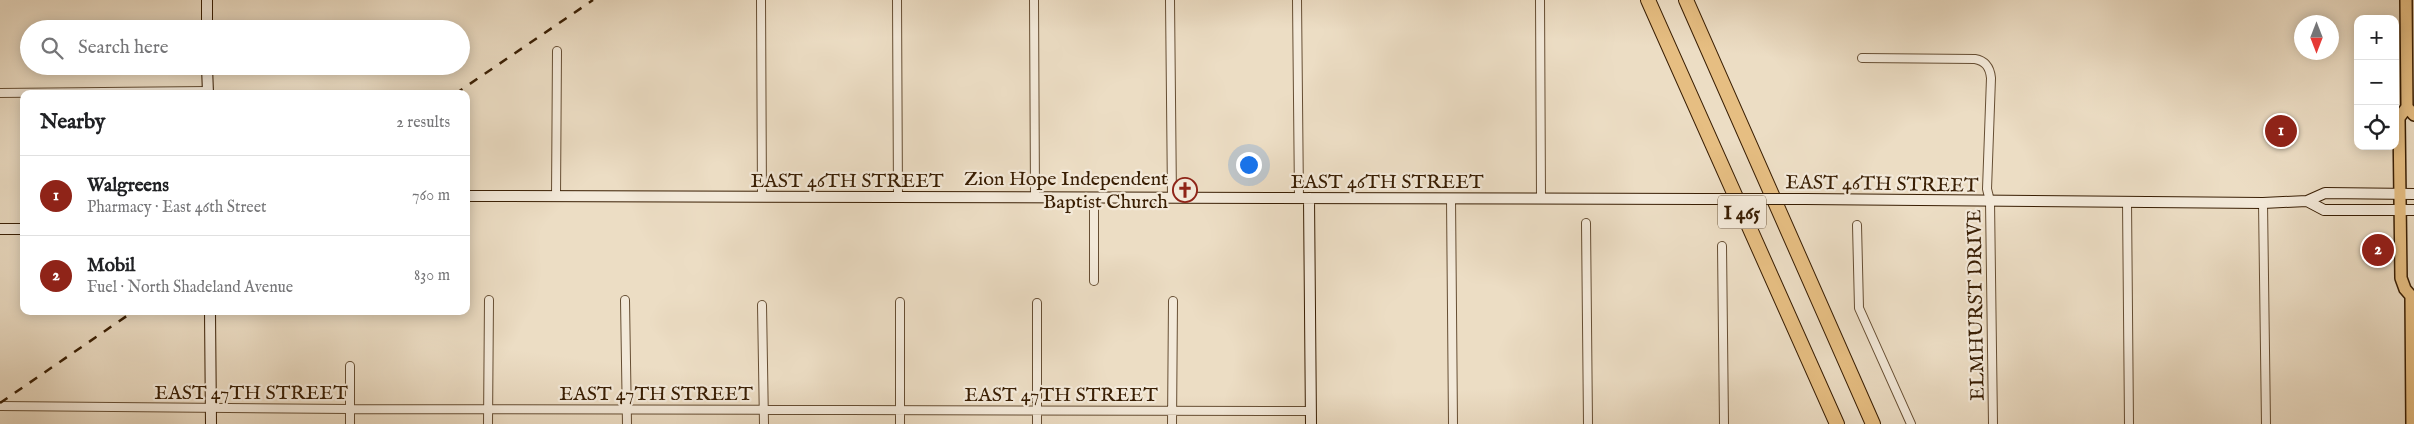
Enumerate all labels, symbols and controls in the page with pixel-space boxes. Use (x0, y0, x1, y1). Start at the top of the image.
north arrow (2294, 15, 2339, 60)
map controls (2354, 15, 2399, 150)
button: + (2354, 15, 2399, 60)
search box (20, 20, 470, 75)
icon: search (38, 34, 66, 62)
text: Search here (78, 36, 169, 60)
button: − (2354, 60, 2399, 105)
button: locate (2354, 105, 2399, 150)
text: Nearby (40, 109, 105, 136)
pin: 1 (2265, 112, 2297, 150)
text: 2 results (396, 113, 450, 133)
your location (1236, 152, 1262, 178)
place label: Zion Hope Independent Baptist Church (964, 167, 1168, 215)
street label: EAST 46TH STREET (750, 169, 944, 194)
street label: EAST 46TH STREET (1290, 170, 1484, 195)
street label: EAST 46TH STREET (1785, 170, 1979, 199)
text: Walgreens (87, 174, 169, 198)
church icon: Zion Hope Independent Baptist Church (1172, 177, 1198, 203)
text: 1 (53, 186, 59, 206)
text: 760 m (412, 186, 450, 206)
road number: I 465 (1718, 196, 1766, 228)
text: Pharmacy · East 46th Street (87, 198, 267, 218)
street label: ELMHURST DRIVE (1962, 209, 1991, 401)
pin: 2 (2362, 231, 2394, 269)
text: Mobil (87, 254, 135, 278)
text: 2 (52, 266, 60, 286)
text: 830 m (414, 266, 450, 286)
text: Fuel · North Shadeland Avenue (87, 278, 293, 298)
street label: EAST 47TH STREET (154, 381, 348, 406)
street label: EAST 47TH STREET (559, 382, 753, 407)
street label: EAST 47TH STREET (964, 383, 1158, 408)

